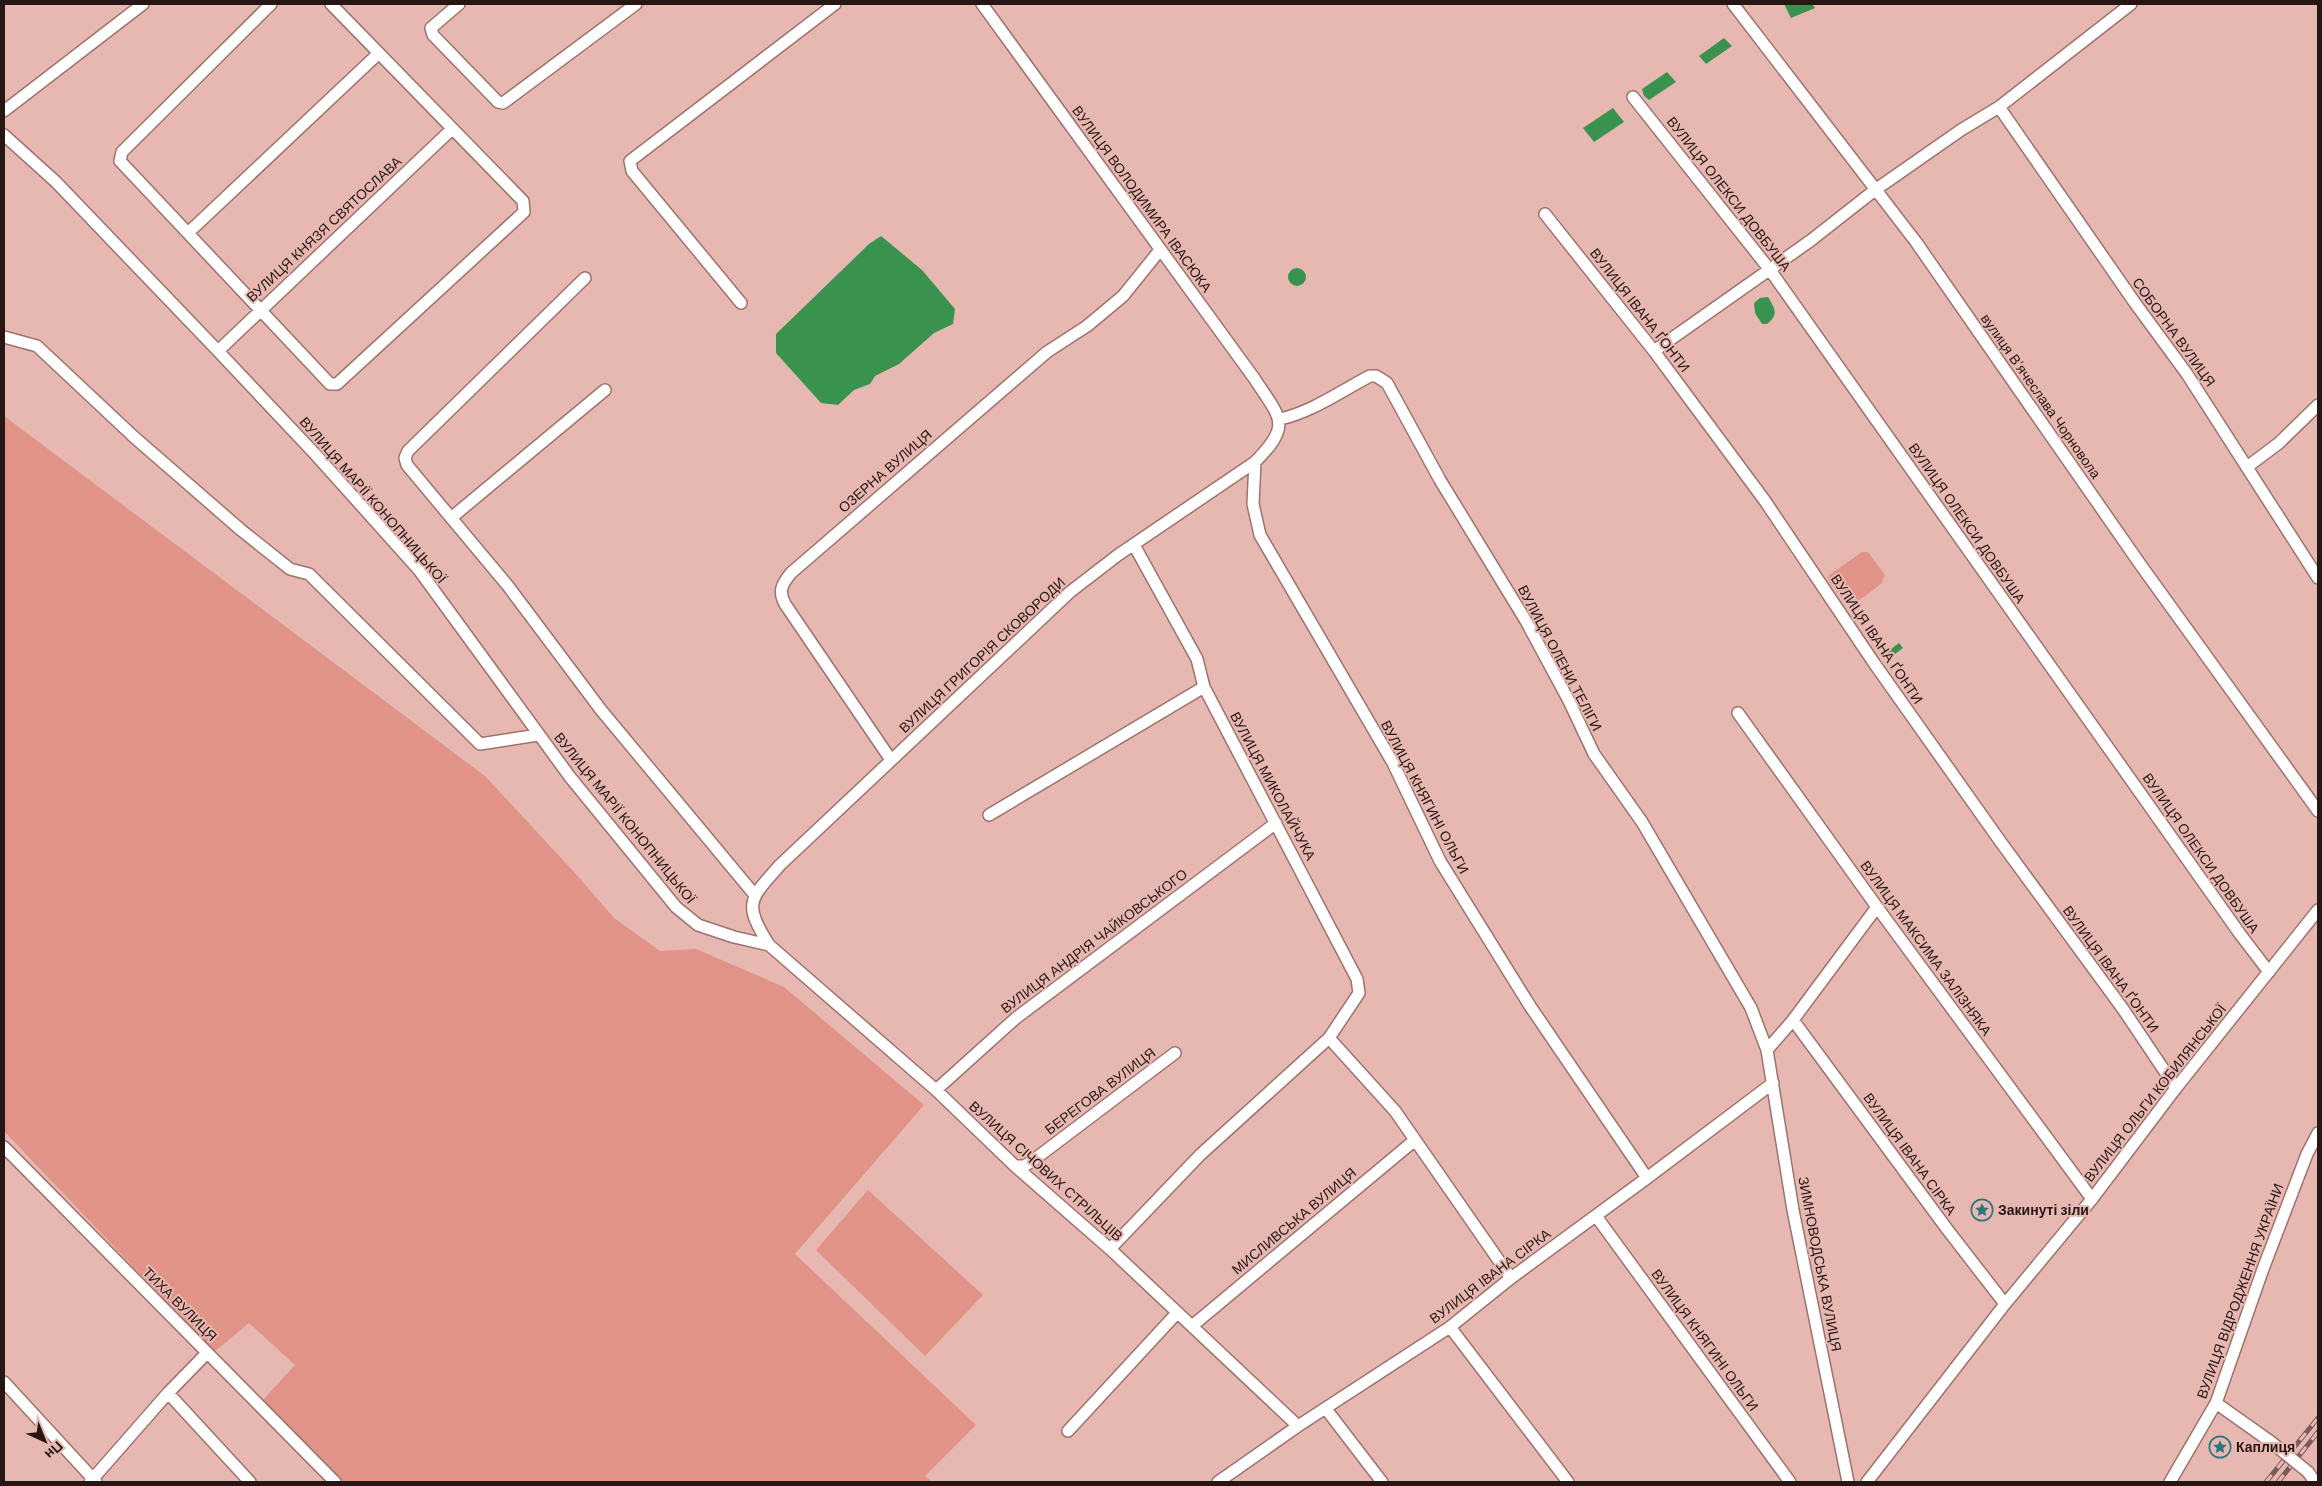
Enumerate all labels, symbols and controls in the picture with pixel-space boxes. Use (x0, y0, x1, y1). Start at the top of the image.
street label: ВУЛИЦЯ ВОЛОДИМИРА ІВАСЮКА (1068, 102, 1216, 296)
street label: ВУЛИЦЯ ОЛЕКСИ ДОВБУША (1663, 113, 1795, 276)
street label: ВУЛИЦЯ КНЯЗЯ СВЯТОСЛАВА (243, 152, 406, 306)
street label: ВУЛИЦЯ ІВАНА ҐОНТИ (1586, 244, 1694, 376)
street label: СОБОРНА ВУЛИЦЯ (2128, 274, 2220, 390)
street label: вулиця Вʼячеслава Чорновола (1977, 310, 2105, 482)
street label: ВУЛИЦЯ МАРІЇ КОНОПНИЦЬКОЇ (296, 413, 450, 587)
street label: ОЗЕРНА ВУЛИЦЯ (834, 425, 936, 517)
street label: ВУЛИЦЯ ОЛЕКСИ ДОВБУША (1905, 439, 2030, 607)
street label: ВУЛИЦЯ ІВАНА ҐОНТИ (1827, 571, 1927, 707)
street label: ВУЛИЦЯ ГРИГОРІЯ СКОВОРОДИ (895, 573, 1069, 737)
street label: ВУЛИЦЯ ОЛЕНИ ТЕЛІГИ (1514, 582, 1606, 734)
street label: ВУЛИЦЯ МИКОЛАЙЧУКА (1226, 709, 1320, 864)
street label: ВУЛИЦЯ КНЯГИНІ ОЛЬГИ (1377, 717, 1473, 877)
street label: ВУЛИЦЯ МАРІЇ КОНОПНИЦЬКОЇ (550, 729, 700, 907)
street label: ВУЛИЦЯ ОЛЕКСИ ДОВБУША (2139, 769, 2264, 937)
street label: ВУЛИЦЯ МАКСИМА ЗАЛІЗНЯКА (1856, 857, 1996, 1040)
street label: ВУЛИЦЯ АНДРІЯ ЧАЙКОВСЬКОГО (997, 865, 1191, 1017)
street label: ВУЛИЦЯ ІВАНА ҐОНТИ (2059, 902, 2163, 1036)
street label: ВУЛИЦЯ ОЛЬГИ КОБИЛЯНСЬКОЇ (2080, 1000, 2230, 1186)
street label: БЕРЕГОВА ВУЛИЦЯ (1041, 1044, 1159, 1138)
street label: ВУЛИЦЯ ІВАНА СІРКА (1860, 1089, 1961, 1219)
street label: ВУЛИЦЯ СІЧОВИХ СТРІЛЬЦІВ (965, 1097, 1127, 1245)
street label: МИСЛИВСЬКА ВУЛИЦЯ (1228, 1164, 1360, 1278)
street label: ЗИМНОВОДСЬКА ВУЛИЦЯ (1794, 1175, 1846, 1353)
street label: ВУЛИЦЯ ВІДРОДЖЕННЯ УКРАЇНИ (2193, 1181, 2287, 1401)
place icon: Закинуті зіли (1970, 1198, 1994, 1222)
place label: Закинуті зіли (1998, 1201, 2089, 1219)
street label: ВУЛИЦЯ ІВАНА СІРКА (1426, 1224, 1555, 1327)
street label: ТИХА ВУЛИЦЯ (139, 1263, 221, 1345)
street label: ВУЛИЦЯ КНЯГИНІ ОЛЬГИ (1647, 1265, 1763, 1415)
north arrow (20, 1416, 70, 1466)
place icon: Каплиця (2208, 1435, 2232, 1459)
text: Пн (41, 1437, 67, 1463)
place label: Каплиця (2236, 1438, 2295, 1456)

